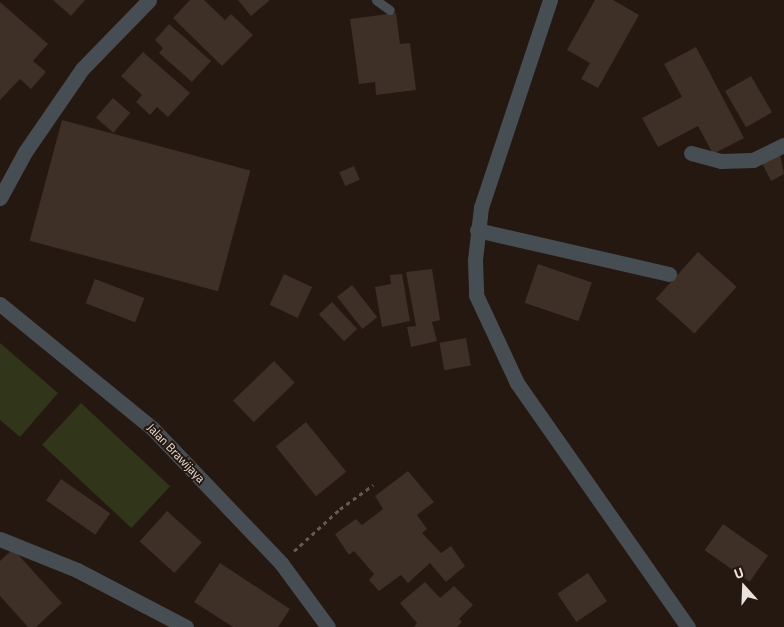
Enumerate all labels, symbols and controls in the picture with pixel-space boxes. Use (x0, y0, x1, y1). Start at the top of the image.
street label: Jalan Brawijaya (144, 420, 208, 486)
text: U (731, 561, 747, 584)
north arrow (719, 562, 769, 612)

